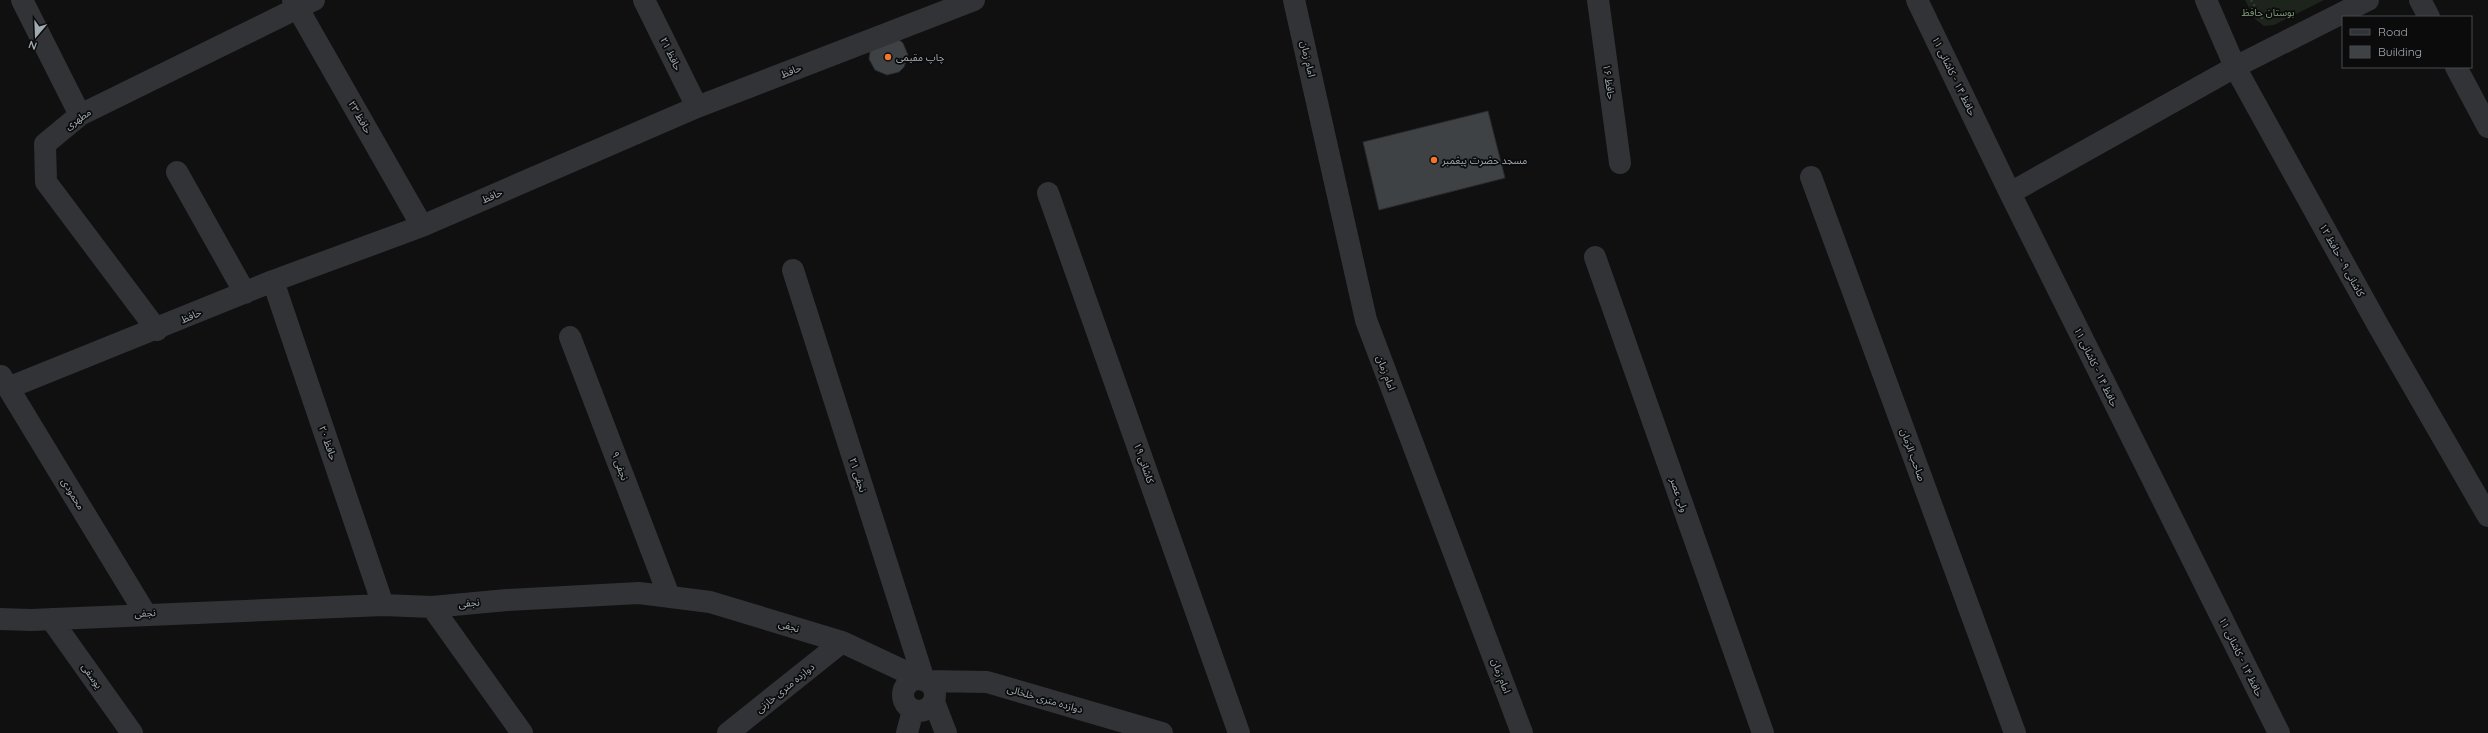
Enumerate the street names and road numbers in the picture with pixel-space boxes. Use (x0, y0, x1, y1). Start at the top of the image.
street label: حافظ ۱۴ - کاشانی ۱۱ (1929, 34, 1979, 118)
street label: حافظ ۲۱ (657, 35, 685, 73)
street label: امام زمان (1296, 40, 1318, 79)
street label: حافظ (779, 61, 803, 81)
street label: حافظ ۱۶ (1600, 63, 1618, 101)
street label: حافظ ۲۳ (345, 98, 375, 136)
street label: مطهری (62, 106, 94, 132)
street label: حافظ (480, 186, 505, 206)
street label: کاشانی ۹ - حافظ ۱۲ (2317, 221, 2368, 300)
street label: حافظ (179, 306, 204, 326)
street label: حافظ ۱۴ - کاشانی ۱۱ (2071, 325, 2121, 409)
street label: امام زمان (1372, 354, 1399, 393)
street label: حافظ ۲۰ (316, 424, 340, 462)
street label: صاحب الزمان (1897, 427, 1929, 483)
street label: کاشانی ۱۹ (1131, 441, 1157, 486)
street label: نجفی ۹ (609, 450, 632, 483)
street label: نجفی ۲۱ (846, 456, 870, 494)
street label: ولی عصر (1667, 475, 1691, 514)
street label: محمودی (59, 476, 87, 512)
street label: نجفی (458, 596, 481, 610)
street label: نجفی (134, 606, 156, 620)
street label: حافظ ۱۴ - کاشانی ۱۱ (2216, 615, 2266, 699)
street label: نجفی (777, 617, 801, 635)
street label: امام زمان (1487, 657, 1514, 696)
street label: دوازده متری خازنی (753, 660, 817, 716)
street label: یوسفی (79, 661, 105, 691)
street label: دوازده متری خلخالی (1006, 682, 1084, 716)

